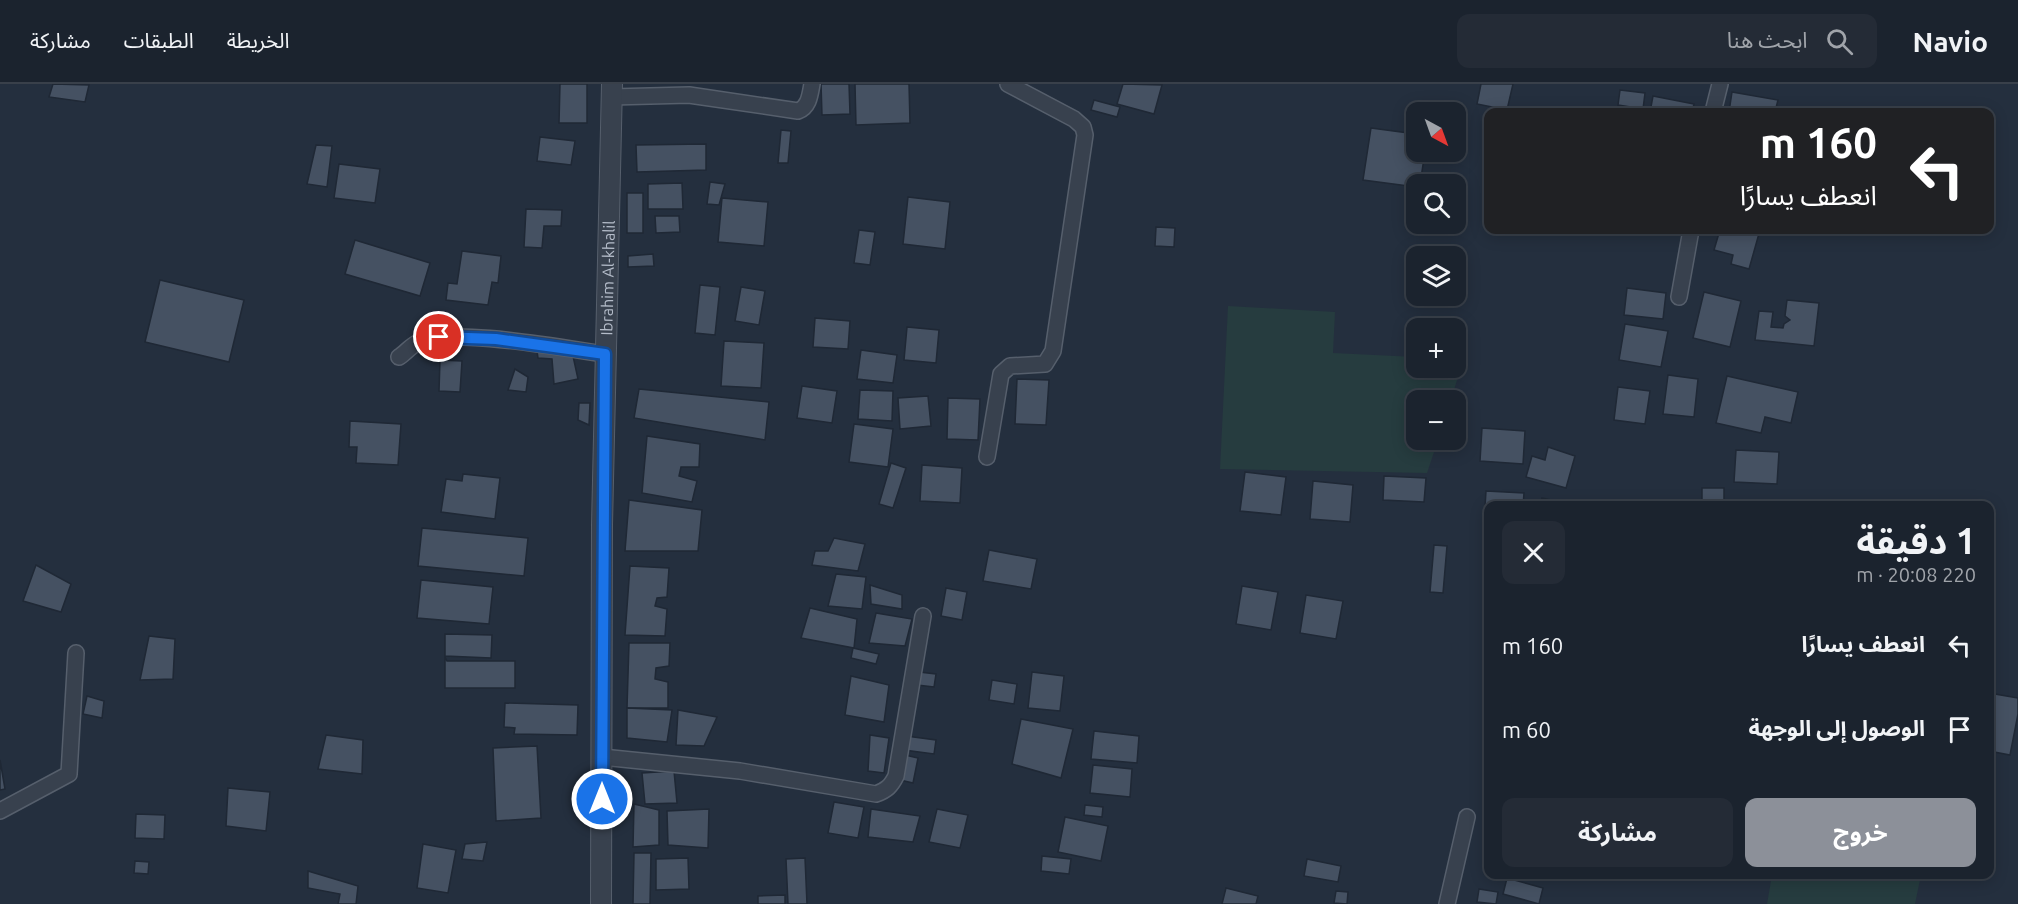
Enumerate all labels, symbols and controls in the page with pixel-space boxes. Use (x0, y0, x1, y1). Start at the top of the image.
search box (1457, 14, 1877, 68)
icon: search (1823, 25, 1856, 58)
text: Navio (1913, 26, 1988, 57)
text: ابحث هنا (1727, 27, 1808, 52)
text: مشاركة (30, 28, 91, 52)
text: الطبقات (124, 28, 194, 52)
text: الخريطة (227, 28, 290, 52)
north arrow (1406, 102, 1466, 162)
map controls (1406, 102, 1466, 450)
text: 160 m (1760, 119, 1877, 166)
icon: left (1898, 132, 1976, 210)
button: search (1406, 174, 1466, 234)
text: انعطف يسارًا (1740, 180, 1877, 210)
street label: Ibrahim Al-khalil (597, 220, 618, 336)
button: layers (1406, 246, 1466, 306)
pin (413, 311, 464, 362)
button: + (1406, 318, 1466, 378)
icon: arrive (422, 320, 455, 353)
button: − (1406, 390, 1466, 450)
text: 1 دقيقة (1857, 520, 1976, 561)
button: close (1502, 521, 1565, 584)
text: 220 m · 20:08 (1856, 563, 1976, 586)
icon: left (1943, 629, 1976, 662)
text: انعطف يسارًا (1802, 631, 1925, 656)
text: 160 m (1502, 633, 1563, 658)
icon: arrive (1943, 713, 1976, 746)
text: الوصول إلى الوجهة (1748, 715, 1925, 740)
text: 60 m (1502, 717, 1551, 742)
position arrow (570, 767, 634, 831)
button: مشاركة (1502, 798, 1733, 867)
button: خروج (1745, 798, 1976, 867)

